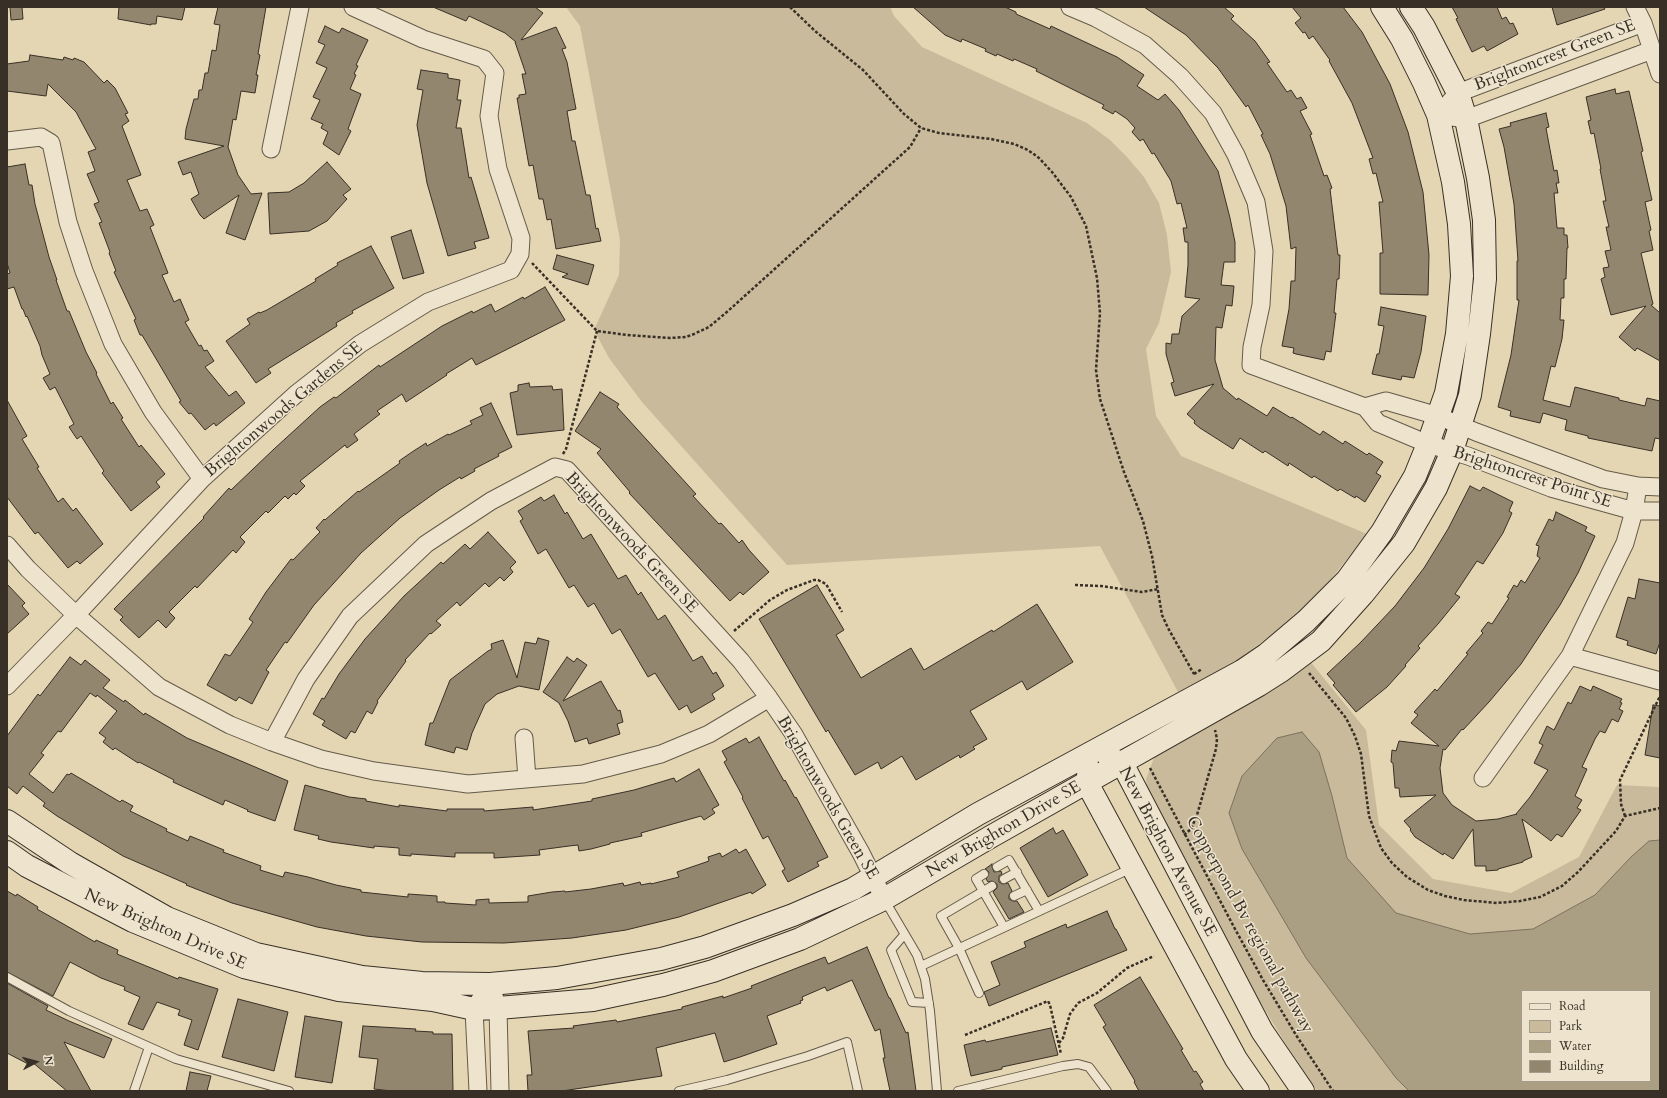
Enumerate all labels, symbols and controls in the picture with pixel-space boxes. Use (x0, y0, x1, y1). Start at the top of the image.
street label: Brightoncrest Green SE (1471, 16, 1639, 96)
street label: Brightonwoods Gardens SE (201, 338, 367, 482)
street label: Brightoncrest Point SE (1450, 443, 1614, 513)
street label: Brightonwoods Green SE (560, 468, 702, 618)
street label: Brightonwoods Green SE (772, 713, 882, 883)
street label: New Brighton Avenue SE (1114, 764, 1220, 940)
street label: New Brighton Drive SE (923, 777, 1085, 883)
street label: Copperpond Bv regional pathway (1181, 813, 1317, 1037)
street label: New Brighton Drive SE (81, 885, 249, 975)
legend (1521, 990, 1651, 1082)
text: Road (1559, 998, 1585, 1014)
text: Park (1559, 1018, 1582, 1034)
text: Water (1559, 1038, 1591, 1054)
north arrow (16, 1042, 56, 1082)
text: N (40, 1055, 56, 1066)
text: Building (1559, 1058, 1603, 1074)

